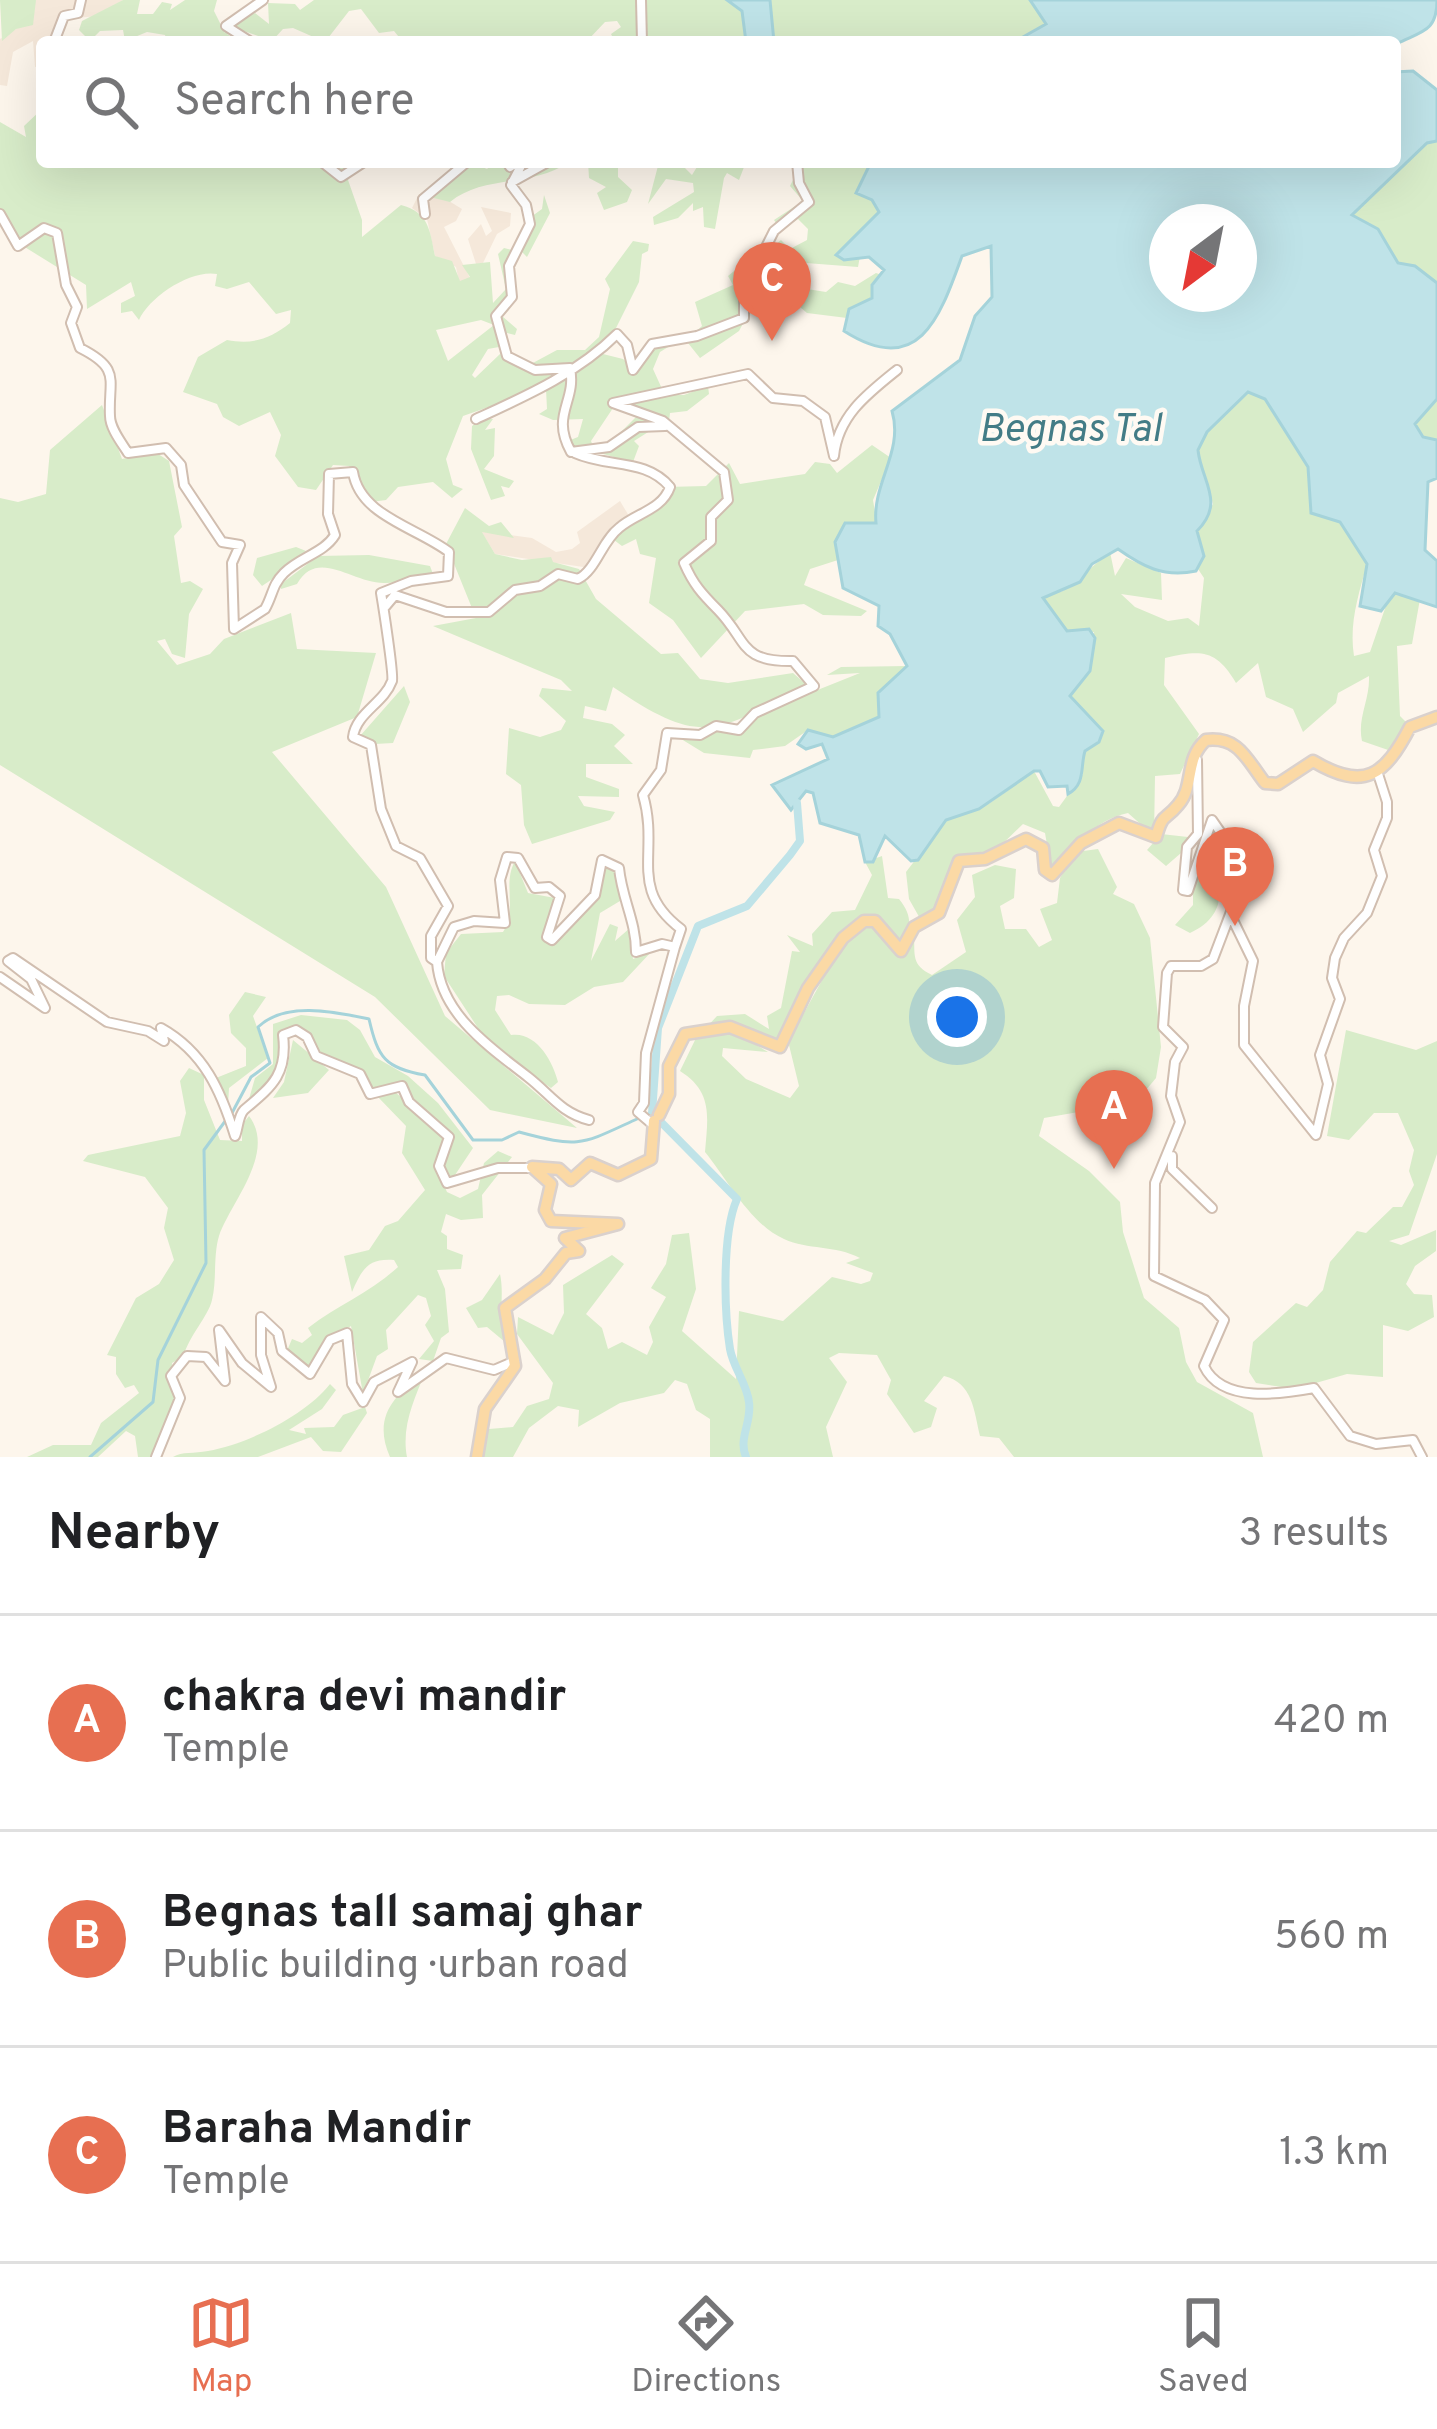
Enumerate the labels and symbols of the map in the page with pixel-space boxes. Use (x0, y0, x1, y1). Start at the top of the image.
north arrow (1149, 204, 1257, 312)
pin: C (733, 242, 811, 341)
water label: Begnas Tal (979, 407, 1163, 456)
pin: B (1196, 827, 1274, 926)
your location (927, 987, 987, 1047)
pin: A (1075, 1070, 1153, 1169)

